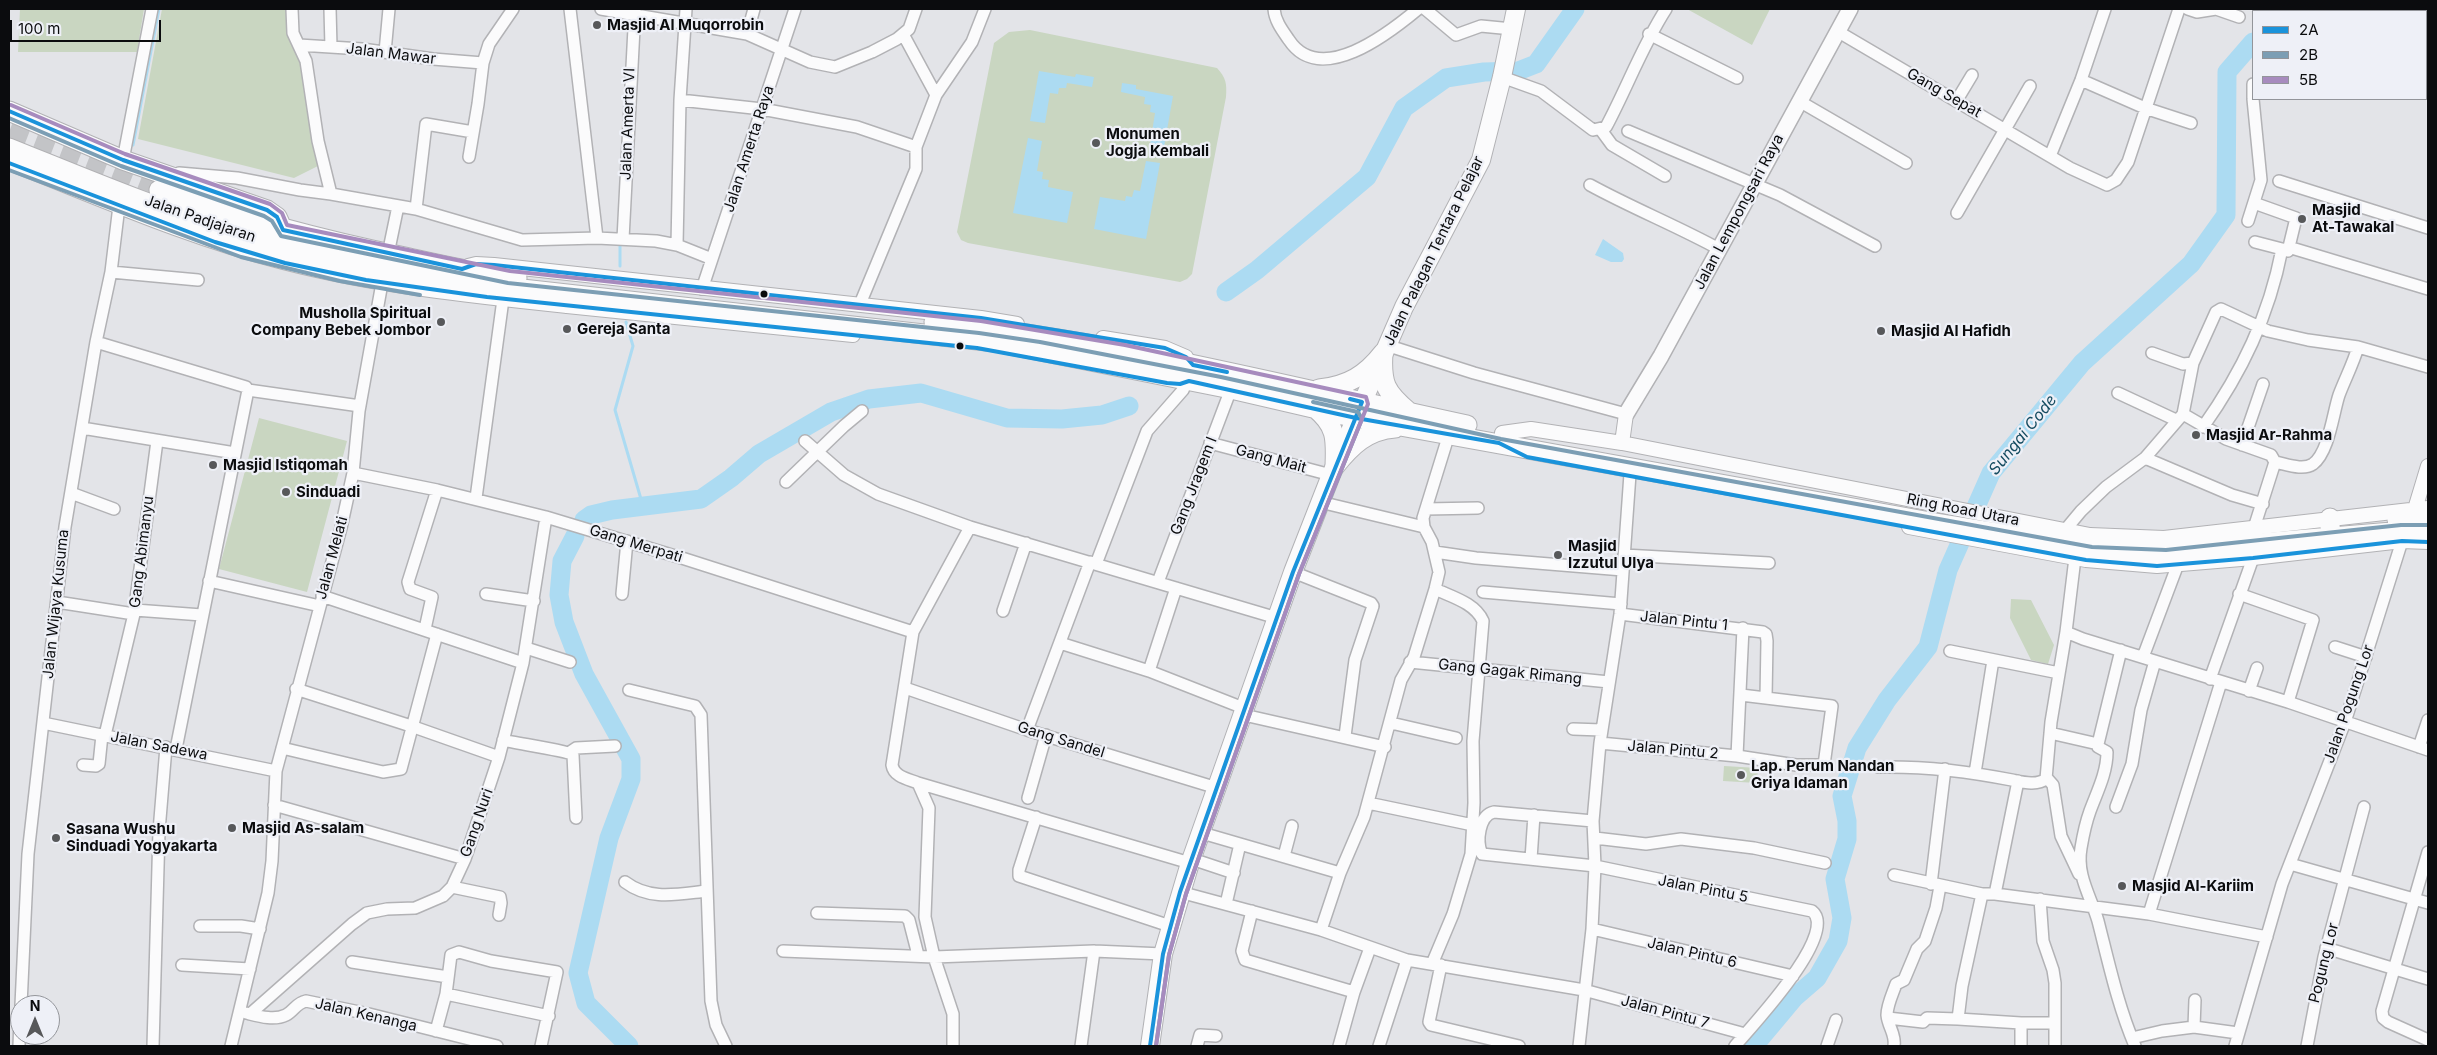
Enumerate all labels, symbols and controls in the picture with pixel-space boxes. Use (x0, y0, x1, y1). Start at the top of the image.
scale bar (12, 10, 164, 42)
legend (2252, 10, 2427, 100)
place label: Masjid Al Muqorrobin (607, 16, 764, 34)
text: 100 m (18, 19, 60, 38)
marker: Masjid Al Muqorrobin (591, 19, 603, 31)
text: 2A (2299, 20, 2319, 39)
street label: Jalan Mawar (345, 40, 437, 68)
text: 2B (2299, 45, 2318, 64)
street label: Gang Sepat (1904, 64, 1984, 122)
street label: Jalan Amerta VI (617, 68, 639, 180)
text: 5B (2299, 70, 2318, 89)
street label: Jalan Amerta Raya (720, 83, 778, 215)
place label: Monumen Jogja Kembali (1106, 125, 1209, 160)
street label: Jalan Lempongsari Raya (1690, 131, 1788, 293)
marker: Monumen Jogja Kembali (1090, 137, 1102, 149)
street label: Jalan Palagan Tentara Pelajar (1380, 153, 1488, 349)
street label: Jalan Padjajaran (142, 192, 258, 246)
place label: Masjid At-Tawakal (2312, 201, 2394, 236)
marker: Masjid At-Tawakal (2296, 213, 2308, 225)
unlabelled marker (759, 289, 769, 299)
place label: Musholla Spiritual Company Bebek Jombor (251, 304, 431, 339)
marker: Musholla Spiritual Company Bebek Jombor (435, 316, 447, 328)
place label: Gereja Santa (577, 320, 670, 338)
place label: Masjid Al Hafidh (1891, 322, 2011, 340)
marker: Gereja Santa (561, 323, 573, 335)
marker: Masjid Al Hafidh (1875, 325, 1887, 337)
unlabelled marker (955, 341, 965, 351)
water label: Sungai Code (1985, 391, 2061, 479)
place label: Masjid Ar-Rahma (2206, 426, 2332, 444)
marker: Masjid Ar-Rahma (2190, 429, 2202, 441)
street label: Gang Jragem I (1167, 434, 1221, 538)
street label: Gang Mait (1234, 441, 1308, 477)
place label: Masjid Istiqomah (223, 456, 348, 474)
marker: Masjid Istiqomah (207, 459, 219, 471)
place label: Sinduadi (296, 483, 360, 501)
marker: Sinduadi (280, 486, 292, 498)
street label: Ring Road Utara (1905, 490, 2021, 530)
street label: Gang Abimanyu (126, 495, 158, 609)
street label: Jalan Melati (312, 515, 352, 601)
street label: Gang Merpati (587, 521, 685, 567)
street label: Jalan Wijaya Kusuma (39, 528, 73, 680)
place label: Masjid Izzutul Ulya (1568, 537, 1654, 572)
marker: Masjid Izzutul Ulya (1552, 549, 1564, 561)
street label: Jalan Pintu 1 (1639, 607, 1729, 635)
street label: Jalan Pogung Lor (2320, 642, 2378, 766)
street label: Gang Gagak Rimang (1437, 655, 1583, 689)
street label: Gang Sandel (1015, 718, 1107, 762)
street label: Jalan Sadewa (109, 728, 209, 764)
street label: Jalan Pintu 2 (1627, 737, 1719, 763)
place label: Lap. Perum Nandan Griya Idaman (1751, 757, 1894, 792)
marker: Lap. Perum Nandan Griya Idaman (1735, 769, 1747, 781)
street label: Gang Nuri (457, 786, 497, 860)
place label: Masjid As-salam (242, 819, 364, 837)
place label: Sasana Wushu Sinduadi Yogyakarta (66, 820, 217, 855)
marker: Masjid As-salam (226, 822, 238, 834)
marker: Sasana Wushu Sinduadi Yogyakarta (50, 832, 62, 844)
street label: Jalan Pintu 5 (1656, 871, 1750, 907)
place label: Masjid Al-Kariim (2132, 877, 2254, 895)
marker: Masjid Al-Kariim (2116, 880, 2128, 892)
street label: Pogung Lor (2305, 921, 2343, 1005)
street label: Jalan Pintu 6 (1645, 934, 1739, 972)
street label: Jalan Pintu 7 (1619, 992, 1711, 1032)
north arrow (10, 995, 60, 1045)
street label: Jalan Kenanga (313, 995, 419, 1035)
text: N (30, 997, 40, 1014)

